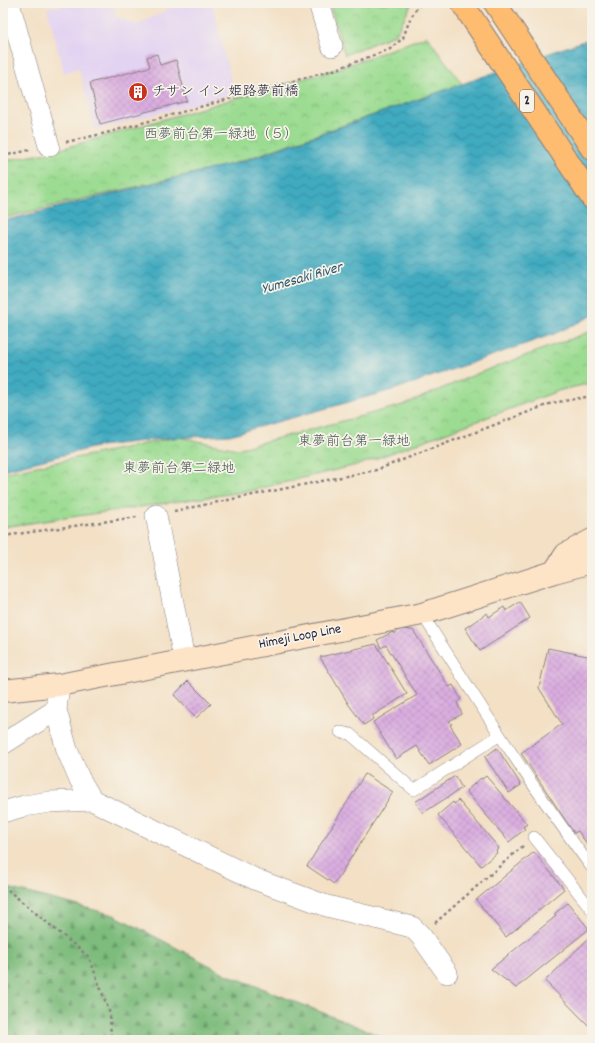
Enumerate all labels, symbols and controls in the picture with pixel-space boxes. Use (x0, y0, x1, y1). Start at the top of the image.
building icon: チサン イン 姫路夢前橋 (127, 81, 149, 103)
place label: チサン イン 姫路夢前橋 (152, 82, 298, 102)
road number: 2 (520, 90, 534, 112)
park label: 西夢前台第一緑地（５） (144, 125, 298, 145)
water label: Yumesaki River (259, 257, 346, 301)
park label: 東夢前台第一緑地 (298, 432, 410, 452)
park label: 東夢前台第二緑地 (123, 459, 235, 479)
street label: Himeji Loop Line (257, 619, 343, 655)

